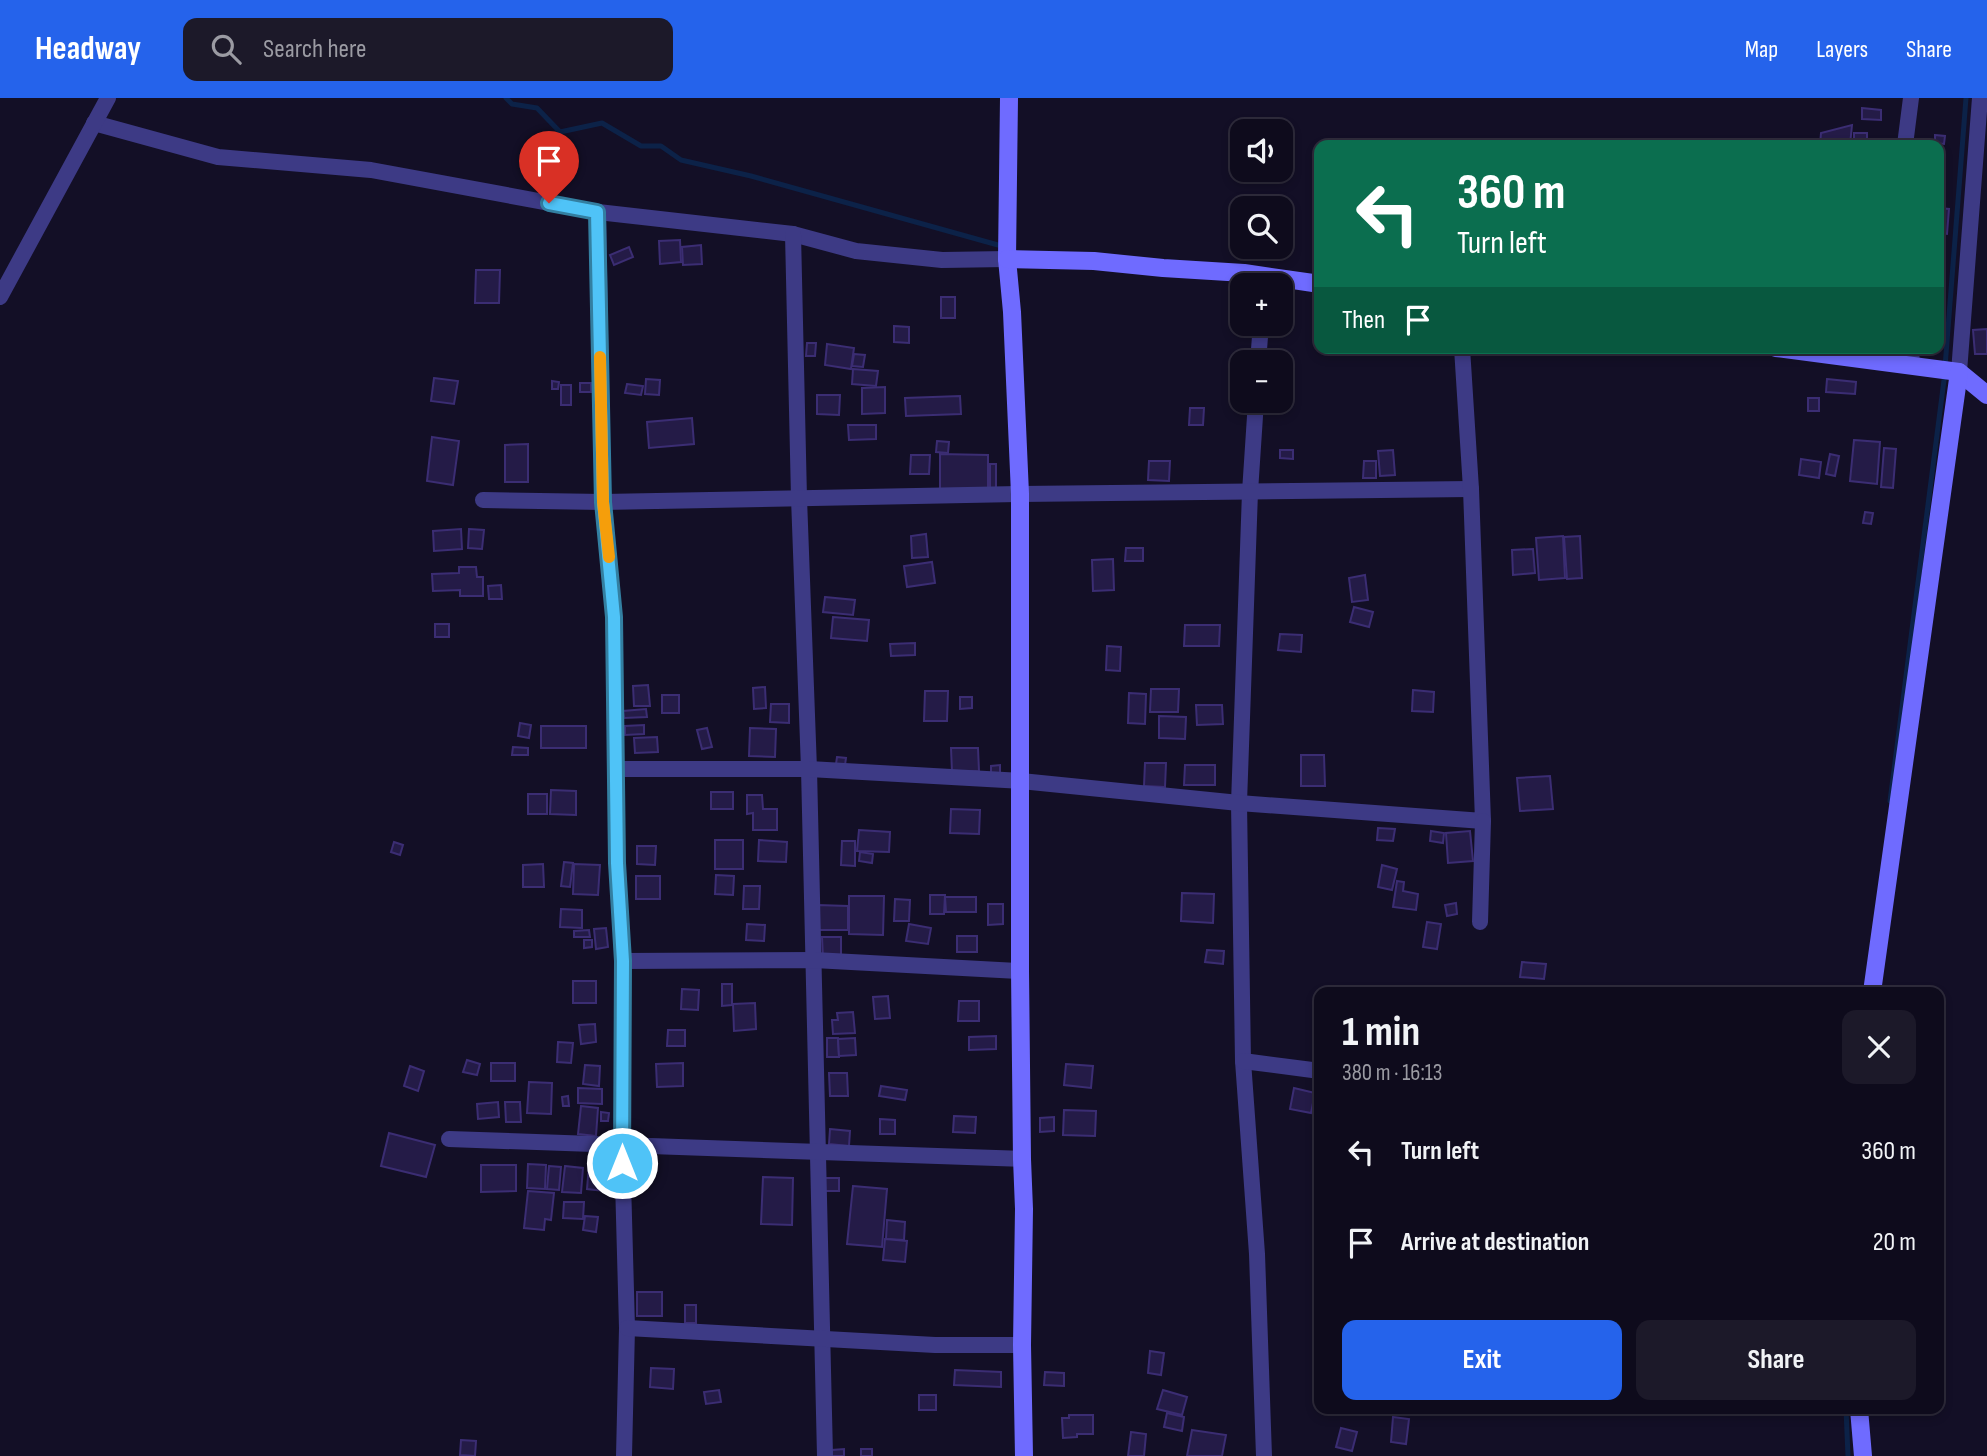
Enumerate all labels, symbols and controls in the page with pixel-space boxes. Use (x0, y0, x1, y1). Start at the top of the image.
search box (183, 18, 673, 81)
text: Headway (35, 29, 141, 69)
icon: search (207, 30, 245, 68)
text: Search here (263, 34, 366, 65)
text: Map (1745, 35, 1778, 64)
text: Layers (1816, 35, 1868, 64)
text: Share (1906, 35, 1952, 64)
map controls (1230, 119, 1293, 413)
button: sound (1230, 119, 1293, 182)
pin (519, 131, 579, 203)
icon: arrive (530, 142, 568, 180)
text: 360 m (1457, 164, 1565, 223)
icon: left (1342, 168, 1433, 259)
button: search (1230, 196, 1293, 259)
text: Turn left (1457, 224, 1547, 263)
button: + (1230, 273, 1293, 336)
icon: arrive (1399, 301, 1437, 339)
text: Then (1342, 305, 1385, 336)
button: − (1230, 350, 1293, 413)
text: 1 min (1342, 1007, 1420, 1058)
button: close (1842, 1010, 1916, 1084)
text: 380 m · 16:13 (1342, 1059, 1442, 1087)
position arrow (585, 1126, 659, 1200)
icon: left (1342, 1133, 1380, 1171)
text: Turn left (1401, 1136, 1479, 1167)
text: 360 m (1861, 1136, 1916, 1167)
icon: arrive (1342, 1224, 1380, 1262)
text: Arrive at destination (1401, 1227, 1589, 1258)
text: 20 m (1873, 1227, 1916, 1258)
button: Exit (1342, 1320, 1622, 1400)
button: Share (1636, 1320, 1916, 1400)

